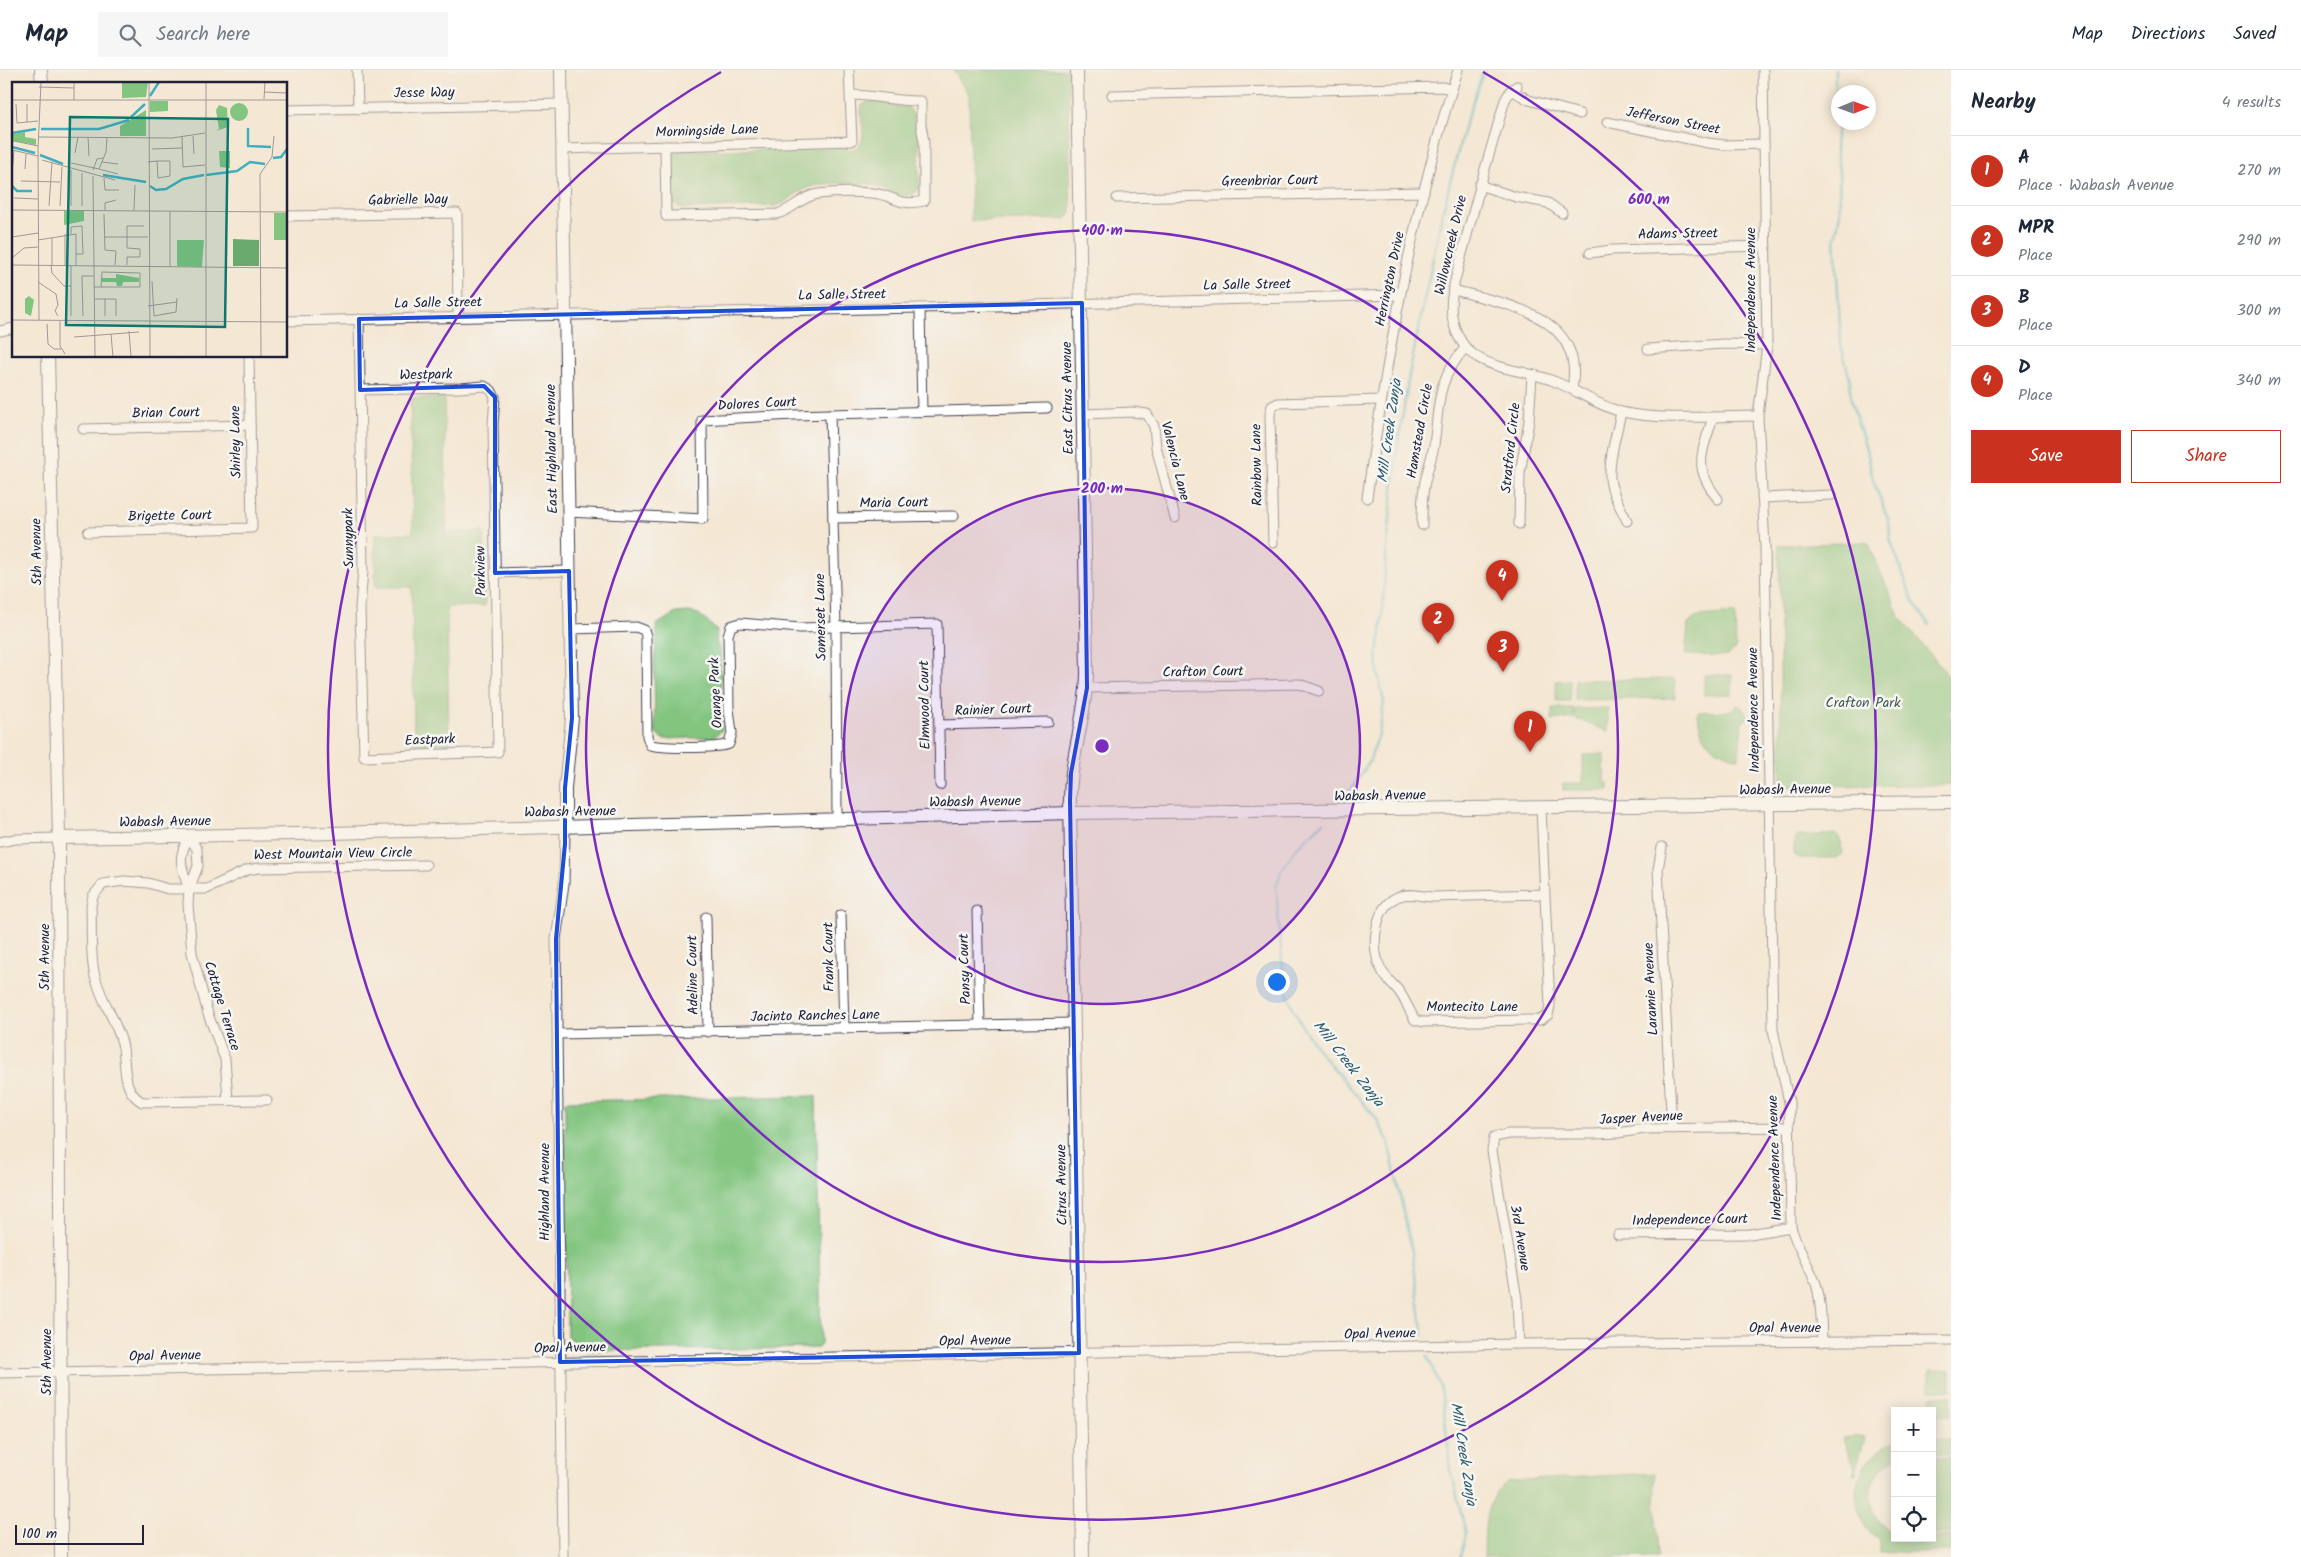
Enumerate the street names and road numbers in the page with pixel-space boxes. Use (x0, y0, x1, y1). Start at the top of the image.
street label: Jesse Way (393, 81, 455, 105)
street label: Jefferson Street (1624, 101, 1722, 141)
street label: Morningside Lane (655, 118, 760, 144)
street label: Greenbriar Court (1221, 169, 1319, 193)
street label: Gabrielle Way (368, 188, 448, 212)
street label: Willowcreek Drive (1429, 192, 1473, 297)
street label: Adams Street (1638, 222, 1719, 246)
street label: Independence Avenue (1740, 226, 1762, 353)
street label: Herrington Drive (1369, 229, 1411, 328)
street label: La Salle Street (1203, 273, 1292, 297)
street label: La Salle Street (798, 283, 887, 307)
street label: La Salle Street (394, 291, 483, 315)
street label: East Citrus Avenue (1056, 341, 1080, 455)
street label: Westpark (399, 364, 453, 386)
street label: Hamstead Circle (1401, 381, 1439, 480)
street label: East Highland Avenue (540, 383, 564, 514)
street label: Dolores Court (717, 391, 798, 417)
street label: Brian Court (132, 401, 201, 425)
street label: Stratford Circle (1495, 401, 1527, 494)
street label: Shirley Lane (224, 405, 248, 479)
street label: Valencia Lane (1155, 419, 1196, 504)
street label: Rainbow Lane (1245, 423, 1269, 506)
street label: Maria Court (859, 491, 929, 515)
street label: Brigette Court (128, 504, 213, 528)
street label: Sunnypark (337, 507, 361, 568)
street label: 5th Avenue (25, 517, 49, 586)
street label: Parkview (470, 545, 492, 596)
street label: Somerset Lane (809, 573, 833, 661)
street label: Independence Avenue (1742, 646, 1766, 773)
street label: Orange Park (703, 656, 729, 729)
street label: Elmwood Court (913, 660, 937, 750)
street label: Crafton Court (1162, 660, 1244, 684)
street label: Rainier Court (954, 698, 1032, 722)
street label: Eastpark (404, 728, 456, 752)
street label: Wabash Avenue (1739, 778, 1832, 802)
street label: Wabash Avenue (1334, 784, 1427, 808)
street label: Wabash Avenue (929, 790, 1022, 814)
street label: Wabash Avenue (524, 800, 617, 824)
street label: Wabash Avenue (119, 810, 212, 834)
street label: West Mountain View Circle (253, 842, 413, 866)
street label: Frank Court (817, 921, 841, 992)
street label: 5th Avenue (34, 923, 56, 991)
street label: Pansy Court (953, 932, 977, 1005)
street label: Adeline Court (681, 935, 705, 1015)
street label: Laramie Avenue (1638, 941, 1664, 1036)
street label: Cottage Terrace (198, 958, 246, 1054)
street label: Montecito Lane (1426, 996, 1518, 1018)
street label: Jacinto Ranches Lane (750, 1004, 881, 1028)
street label: Independence Avenue (1762, 1094, 1788, 1221)
street label: Jasper Avenue (1599, 1105, 1684, 1131)
street label: Highland Avenue (534, 1142, 556, 1241)
street label: Citrus Avenue (1050, 1143, 1074, 1226)
street label: 3rd Avenue (1504, 1203, 1536, 1273)
street label: Independence Court (1632, 1208, 1749, 1232)
street label: Opal Avenue (1749, 1317, 1822, 1339)
street label: Opal Avenue (1344, 1322, 1417, 1346)
street label: 5th Avenue (36, 1328, 58, 1396)
street label: Opal Avenue (939, 1329, 1012, 1353)
street label: Opal Avenue (534, 1336, 607, 1360)
street label: Opal Avenue (129, 1344, 202, 1368)

